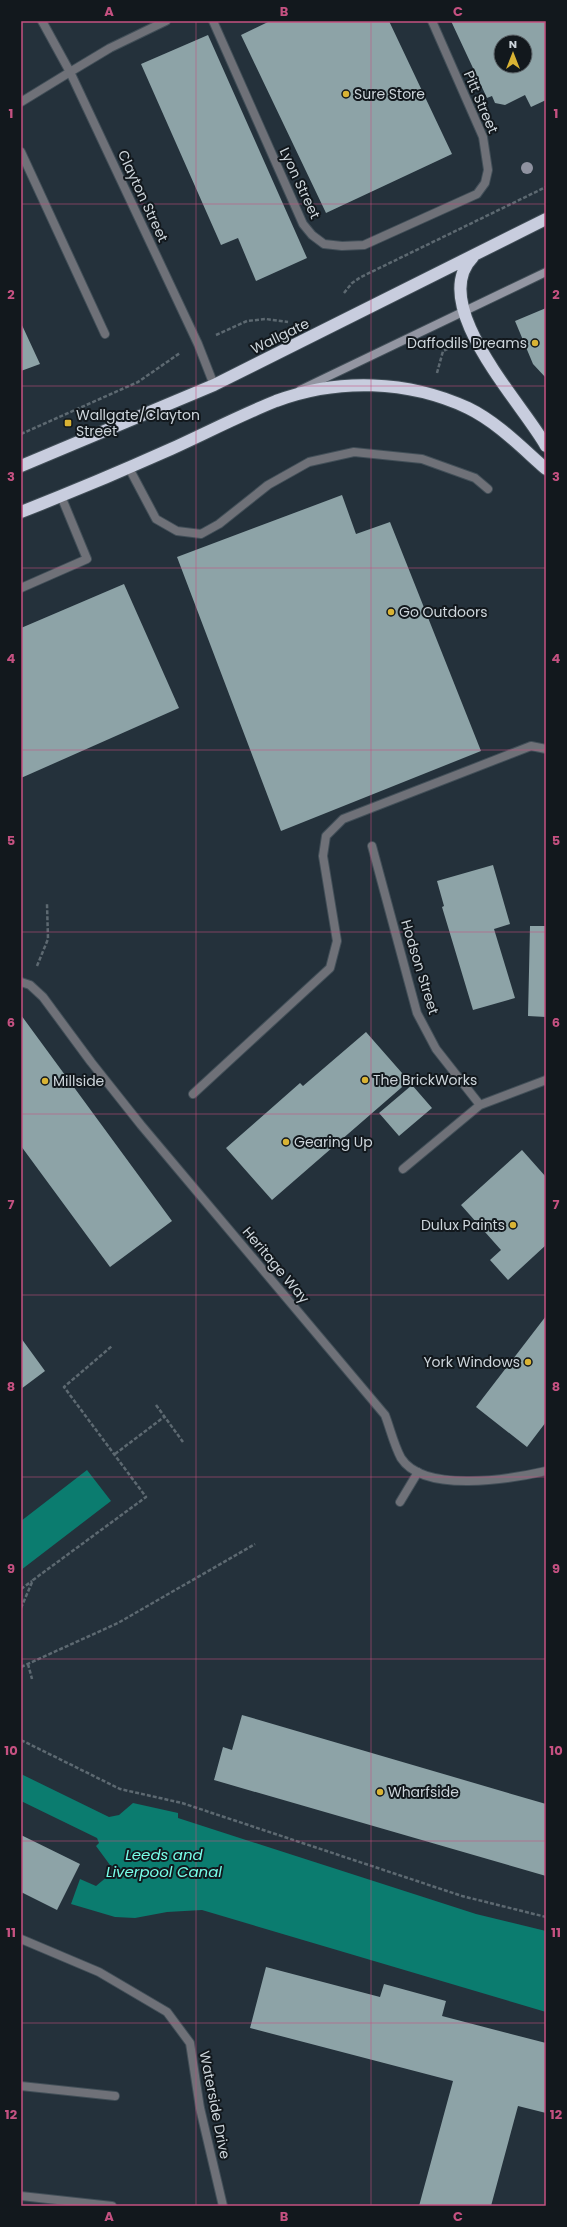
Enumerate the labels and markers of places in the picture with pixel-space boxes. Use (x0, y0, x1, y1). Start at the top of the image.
place label: Sure Store (354, 84, 425, 104)
marker: Sure Store (341, 89, 351, 99)
place label: Daffodils Dreams (407, 333, 527, 353)
marker: Daffodils Dreams (530, 338, 540, 348)
place label: Wallgate/Clayton Street (76, 405, 200, 441)
marker: Wallgate/Clayton Street (63, 418, 73, 428)
place label: Go Outdoors (399, 602, 488, 622)
marker: Go Outdoors (386, 607, 396, 617)
place label: The BrickWorks (373, 1070, 477, 1090)
place label: Millside (53, 1071, 105, 1091)
marker: The BrickWorks (360, 1075, 370, 1085)
marker: Millside (40, 1076, 50, 1086)
place label: Gearing Up (294, 1132, 373, 1152)
marker: Gearing Up (281, 1137, 291, 1147)
place label: Dulux Paints (421, 1215, 505, 1235)
marker: Dulux Paints (508, 1220, 518, 1230)
place label: York Windows (423, 1352, 520, 1372)
marker: York Windows (523, 1357, 533, 1367)
place label: Wharfside (388, 1782, 459, 1802)
marker: Wharfside (375, 1787, 385, 1797)

